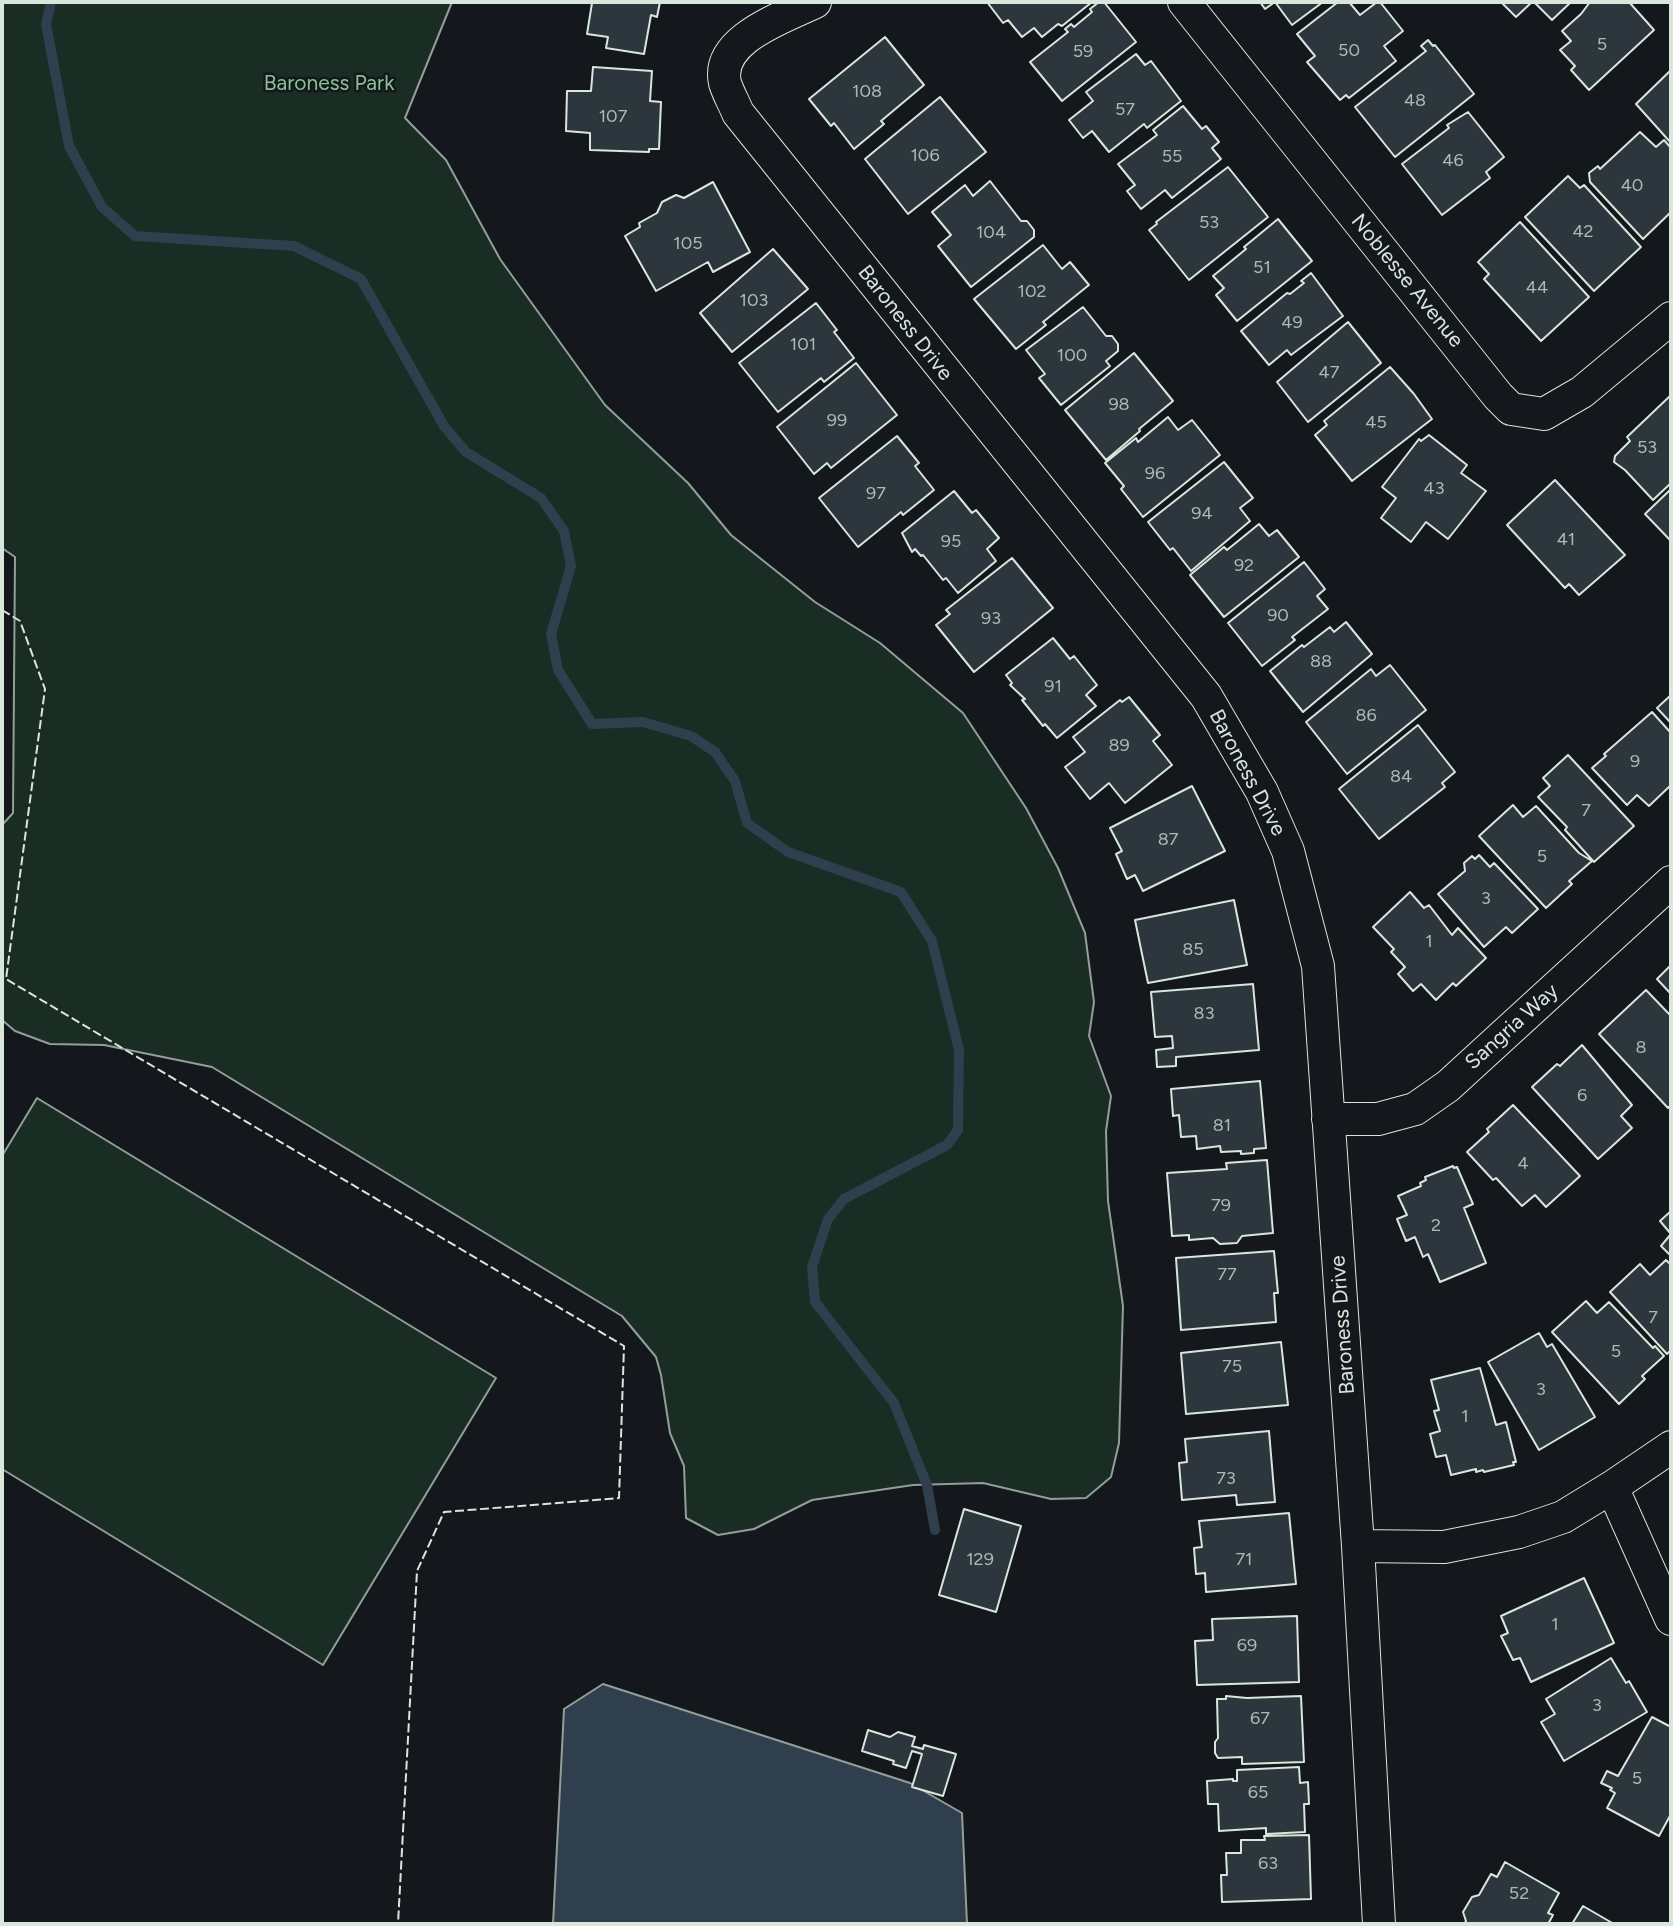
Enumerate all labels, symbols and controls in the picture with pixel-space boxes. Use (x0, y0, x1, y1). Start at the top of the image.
house number: 5 (1597, 34, 1607, 56)
house number: 50 (1338, 40, 1360, 62)
house number: 59 (1073, 41, 1093, 63)
park label: Baroness Park (264, 71, 394, 97)
house number: 108 (852, 81, 882, 103)
house number: 48 (1404, 90, 1426, 112)
house number: 57 (1115, 99, 1135, 121)
house number: 107 (599, 106, 627, 128)
house number: 106 (910, 145, 940, 167)
house number: 55 (1162, 146, 1182, 168)
house number: 46 (1442, 150, 1464, 172)
house number: 40 (1621, 175, 1643, 197)
street label: Noblesse Avenue (1346, 209, 1468, 353)
house number: 53 (1199, 212, 1219, 234)
house number: 42 (1572, 221, 1594, 243)
house number: 104 (976, 222, 1006, 244)
house number: 105 (673, 233, 703, 255)
house number: 51 (1253, 257, 1271, 279)
street label: Baroness Drive (852, 260, 958, 386)
house number: 44 (1526, 277, 1548, 299)
house number: 102 (1017, 281, 1047, 303)
house number: 103 (740, 290, 768, 312)
house number: 49 (1281, 312, 1303, 334)
house number: 101 (790, 334, 816, 356)
house number: 100 (1057, 345, 1087, 367)
house number: 47 (1319, 362, 1339, 384)
house number: 98 (1108, 394, 1130, 416)
house number: 99 (827, 410, 847, 432)
house number: 45 (1365, 412, 1387, 434)
house number: 53 (1637, 437, 1657, 459)
house number: 96 (1145, 463, 1165, 485)
house number: 43 (1424, 478, 1444, 500)
house number: 97 (866, 483, 886, 505)
house number: 94 (1191, 503, 1213, 525)
house number: 41 (1557, 529, 1575, 551)
house number: 95 (941, 531, 961, 553)
house number: 92 (1234, 555, 1254, 577)
house number: 90 (1267, 605, 1289, 627)
house number: 93 (981, 608, 1001, 630)
house number: 88 (1310, 651, 1332, 673)
house number: 91 (1044, 676, 1062, 698)
house number: 86 (1355, 705, 1377, 727)
street label: Baroness Drive (1203, 706, 1291, 840)
house number: 89 (1108, 735, 1130, 757)
house number: 9 (1630, 751, 1640, 773)
house number: 84 (1390, 766, 1412, 788)
house number: 7 (1581, 800, 1591, 822)
house number: 87 (1158, 829, 1178, 851)
house number: 5 (1537, 846, 1547, 868)
house number: 3 (1481, 888, 1491, 910)
house number: 1 (1425, 931, 1433, 953)
house number: 85 (1182, 939, 1204, 961)
street label: Sangria Way (1460, 979, 1564, 1075)
house number: 83 (1194, 1003, 1214, 1025)
house number: 8 (1635, 1037, 1647, 1059)
house number: 6 (1577, 1085, 1587, 1107)
house number: 81 (1213, 1115, 1231, 1137)
house number: 4 (1517, 1153, 1529, 1175)
house number: 79 (1211, 1195, 1231, 1217)
house number: 2 (1431, 1215, 1441, 1237)
street label: Baroness Drive (1326, 1255, 1360, 1395)
house number: 77 (1217, 1264, 1237, 1286)
house number: 7 (1648, 1307, 1658, 1329)
house number: 5 (1611, 1341, 1621, 1363)
house number: 75 (1222, 1356, 1242, 1378)
house number: 3 (1536, 1379, 1546, 1401)
house number: 1 (1461, 1406, 1469, 1428)
house number: 73 (1216, 1468, 1236, 1490)
house number: 129 (966, 1549, 994, 1571)
house number: 71 (1235, 1549, 1253, 1571)
house number: 1 (1551, 1614, 1559, 1636)
house number: 69 (1237, 1635, 1257, 1657)
house number: 3 (1592, 1695, 1602, 1717)
house number: 67 (1250, 1708, 1270, 1730)
house number: 5 (1632, 1768, 1642, 1790)
house number: 65 (1248, 1782, 1268, 1804)
house number: 63 (1258, 1853, 1278, 1875)
house number: 52 (1509, 1883, 1529, 1905)

